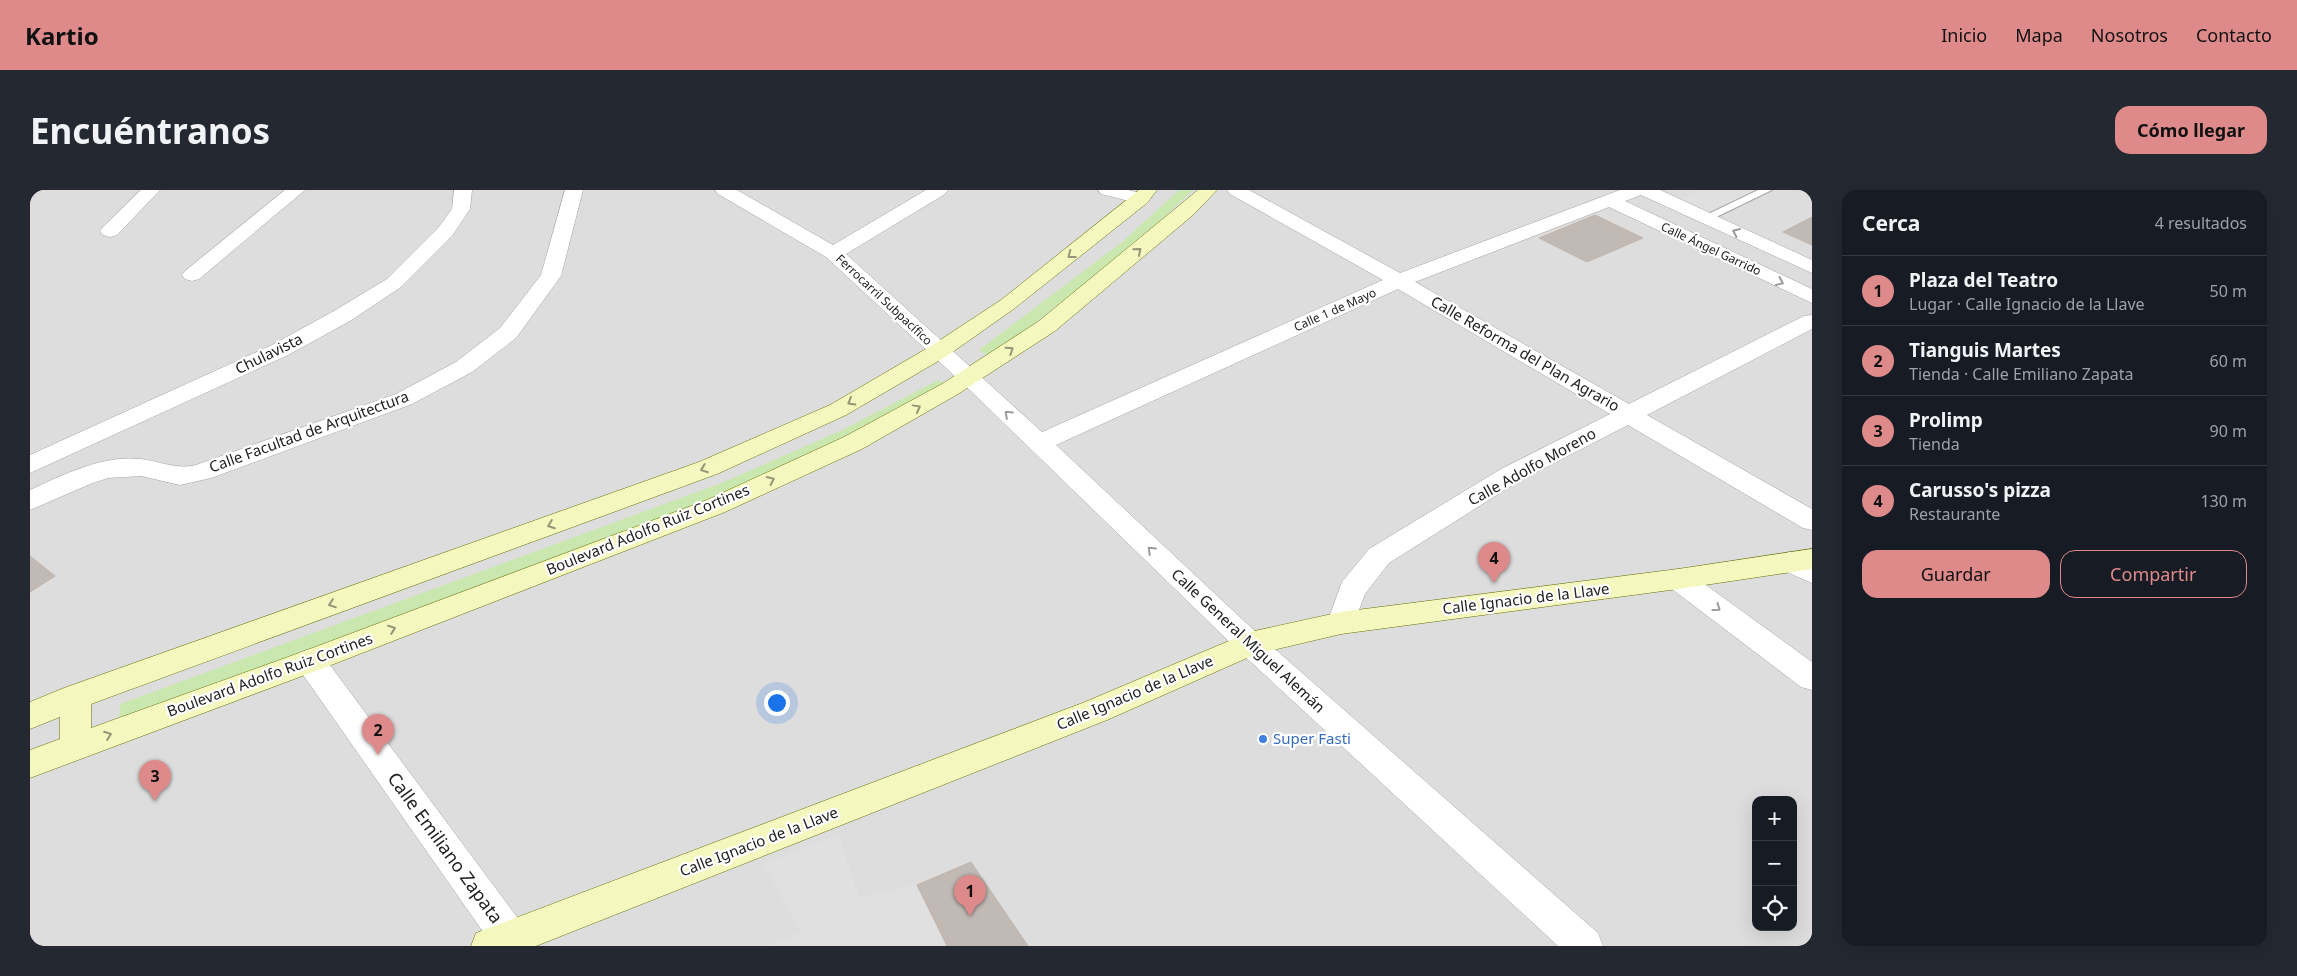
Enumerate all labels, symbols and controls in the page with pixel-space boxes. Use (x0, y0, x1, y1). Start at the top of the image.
text: Kartio (25, 19, 99, 52)
text: Inicio (1941, 23, 1987, 47)
text: Mapa (2015, 23, 2063, 47)
text: Nosotros (2091, 23, 2168, 47)
text: Contacto (2196, 23, 2272, 47)
button: Cómo llegar (2115, 106, 2267, 154)
text: Encuéntranos (30, 107, 270, 154)
text: Cerca (1862, 209, 1920, 237)
text: 4 resultados (2155, 212, 2247, 234)
street label: Calle Ángel Garrido (1658, 218, 1764, 279)
one-way arrow (1732, 228, 1741, 238)
one-way arrow (1132, 248, 1141, 256)
one-way arrow (1068, 249, 1077, 257)
street label: Ferrocarril Subpacífico (832, 250, 936, 349)
text: Plaza del Teatro (1909, 267, 2058, 293)
one-way arrow (1775, 276, 1784, 286)
text: 1 (1873, 280, 1883, 302)
text: 50 m (2210, 280, 2247, 302)
street label: Calle 1 de Mayo (1291, 284, 1379, 335)
street label: Calle Reforma del Plan Agrario (1427, 291, 1624, 415)
text: Lugar · Calle Ignacio de la Llave (1909, 293, 2145, 315)
street label: Chulavista (231, 328, 306, 378)
text: Tianguis Martes (1909, 337, 2061, 363)
one-way arrow (1005, 347, 1014, 357)
text: 2 (1873, 350, 1883, 372)
text: 60 m (2210, 350, 2247, 372)
text: Tienda · Calle Emiliano Zapata (1909, 363, 2134, 385)
street label: Calle Facultad de Arquitectura (206, 386, 411, 477)
one-way arrow (848, 396, 857, 406)
one-way arrow (911, 404, 920, 414)
text: Prolimp (1909, 407, 1983, 433)
one-way arrow (1004, 411, 1013, 420)
text: 3 (1873, 420, 1883, 442)
text: 90 m (2210, 420, 2247, 442)
street label: Calle Adolfo Moreno (1464, 423, 1599, 510)
text: Tienda (1909, 433, 1960, 455)
one-way arrow (700, 463, 708, 473)
one-way arrow (766, 476, 775, 487)
text: Carusso's pizza (1909, 477, 2051, 503)
street label: Boulevard Adolfo Ruiz Cortines (543, 479, 752, 579)
text: 4 (1873, 490, 1883, 512)
text: 130 m (2200, 490, 2247, 512)
text: Restaurante (1909, 503, 2000, 525)
one-way arrow (547, 519, 556, 529)
pin: 4 (1478, 542, 1510, 583)
one-way arrow (1148, 547, 1157, 556)
button: Guardar (1862, 550, 2050, 598)
button: Compartir (2060, 550, 2247, 598)
street label: Calle General Miguel Alemán (1168, 564, 1330, 717)
street label: Calle Ignacio de la Llave (1441, 578, 1610, 618)
one-way arrow (329, 598, 337, 608)
one-way arrow (1711, 602, 1721, 611)
one-way arrow (387, 625, 396, 636)
street label: Boulevard Adolfo Ruiz Cortines (164, 627, 375, 721)
street label: Calle Ignacio de la Llave (1053, 650, 1216, 734)
your location (764, 690, 790, 716)
pin: 2 (362, 714, 394, 755)
place label: Super Fasti (1273, 728, 1351, 748)
one-way arrow (104, 730, 112, 740)
marker: Super Fasti (1257, 733, 1269, 745)
pin: 3 (139, 760, 171, 801)
street label: Calle Emiliano Zapata (383, 767, 509, 928)
map controls (1752, 796, 1797, 931)
button: + (1752, 796, 1797, 841)
street label: Calle Ignacio de la Llave (677, 802, 841, 881)
button: − (1752, 841, 1797, 886)
pin: 1 (954, 875, 986, 916)
button: locate (1752, 886, 1797, 931)

